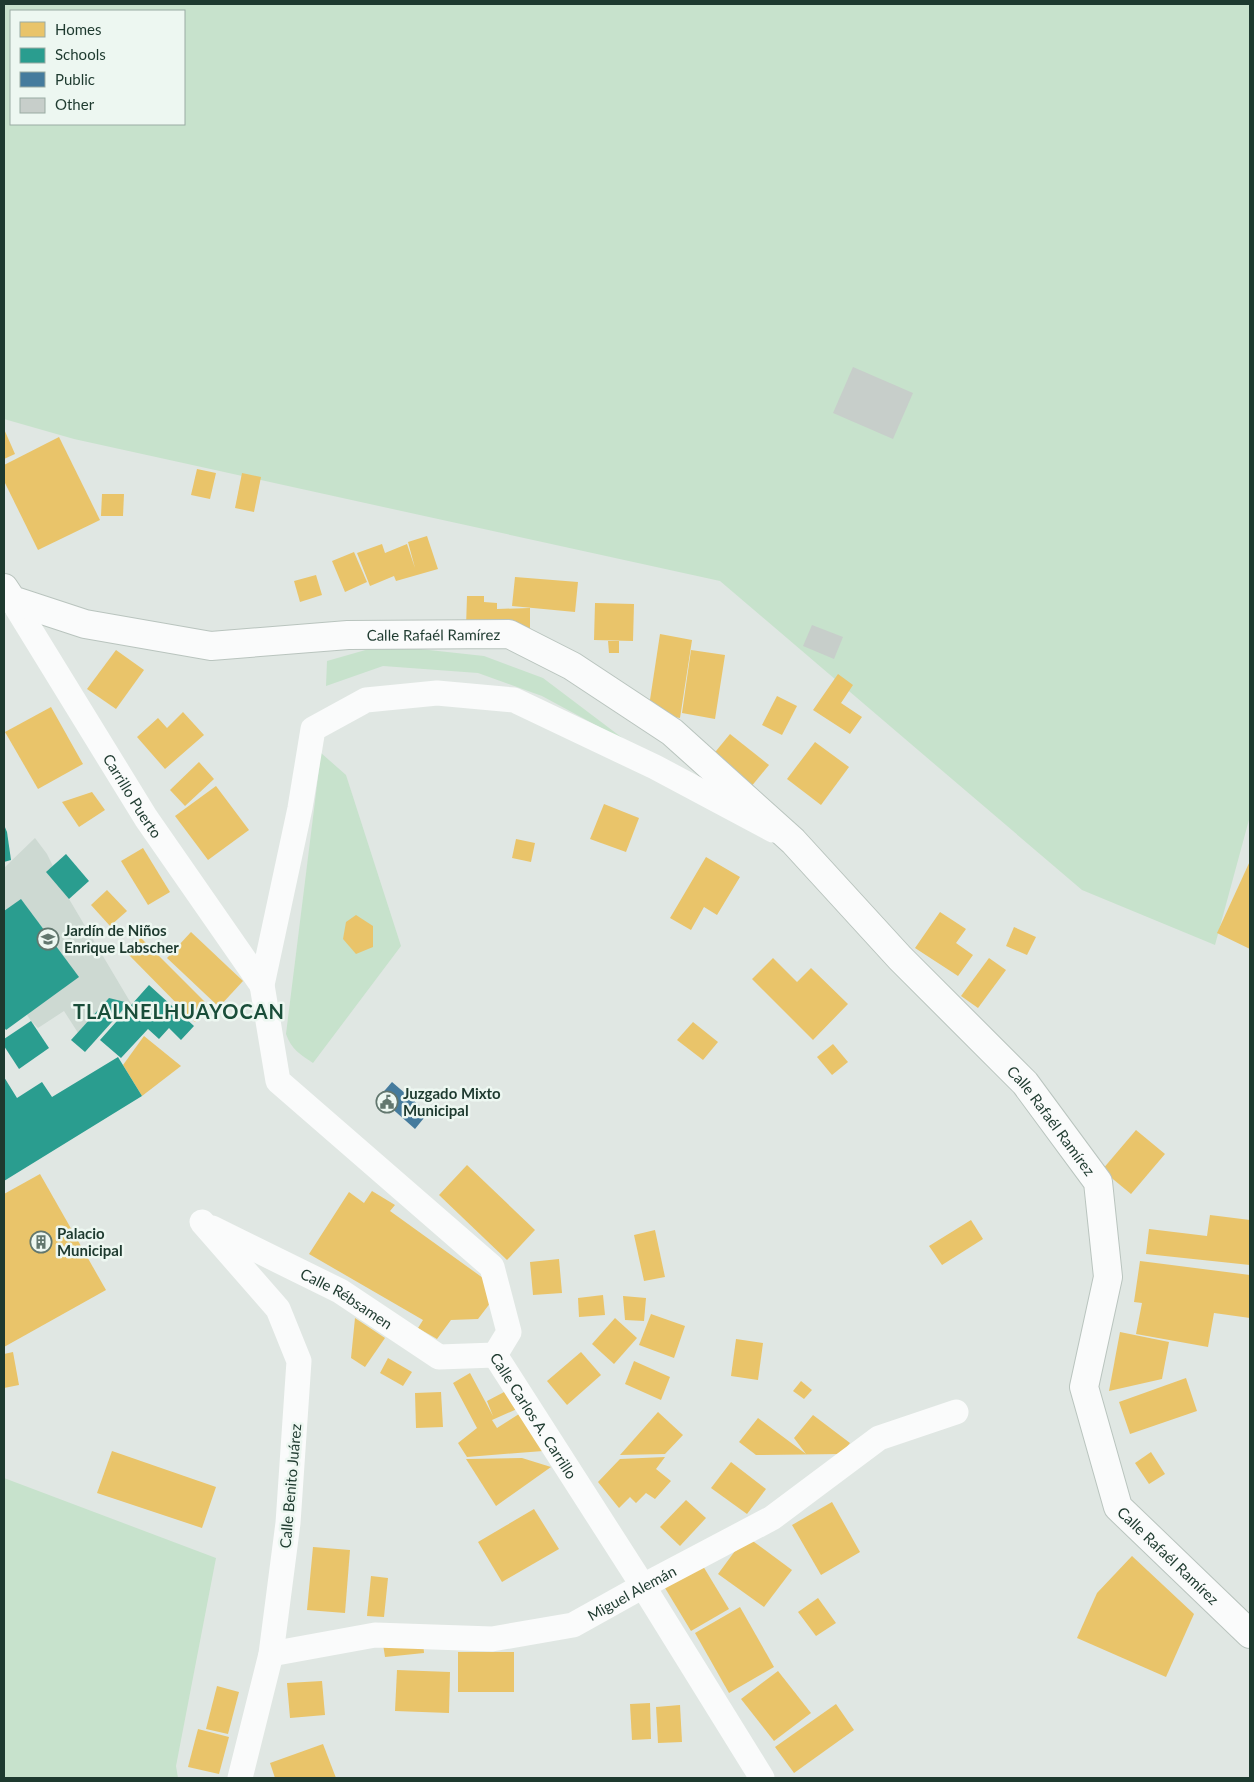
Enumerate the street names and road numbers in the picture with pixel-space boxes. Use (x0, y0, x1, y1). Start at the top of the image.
street label: Calle Rafaél Ramírez (367, 625, 500, 644)
street label: Carrillo Puerto (100, 750, 166, 841)
street label: Calle Rafaél Ramírez (1004, 1062, 1099, 1179)
street label: Calle Rébsamen (298, 1264, 396, 1333)
street label: Calle Carlos A. Carrillo (487, 1349, 581, 1482)
street label: Calle Benito Juárez (276, 1423, 304, 1549)
street label: Calle Rafaél Ramírez (1114, 1503, 1223, 1608)
street label: Miguel Alemán (584, 1561, 679, 1624)

